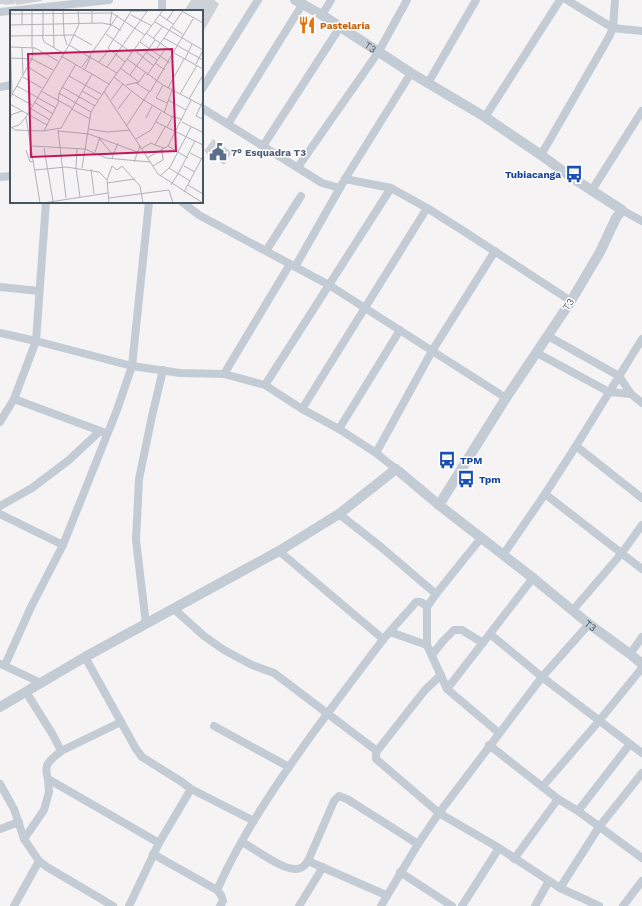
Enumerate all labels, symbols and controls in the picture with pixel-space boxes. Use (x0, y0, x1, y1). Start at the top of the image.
inset map (10, 10, 203, 203)
restaurant icon: Pastelaria (297, 15, 317, 35)
place label: Pastelaria (320, 20, 370, 31)
street label: T3 (362, 39, 379, 55)
public building icon: 7° Esquadra T3 (208, 142, 228, 162)
place label: 7° Esquadra T3 (231, 147, 306, 158)
bus stop icon: Tubiacanga (564, 164, 584, 184)
place label: Tubiacanga (505, 169, 561, 180)
street label: T3 (561, 296, 576, 312)
bus stop icon: TPM (437, 450, 457, 470)
place label: TPM (460, 455, 482, 466)
bus stop icon: Tpm (456, 469, 476, 489)
place label: Tpm (479, 474, 501, 485)
street label: T3 (582, 618, 599, 634)

